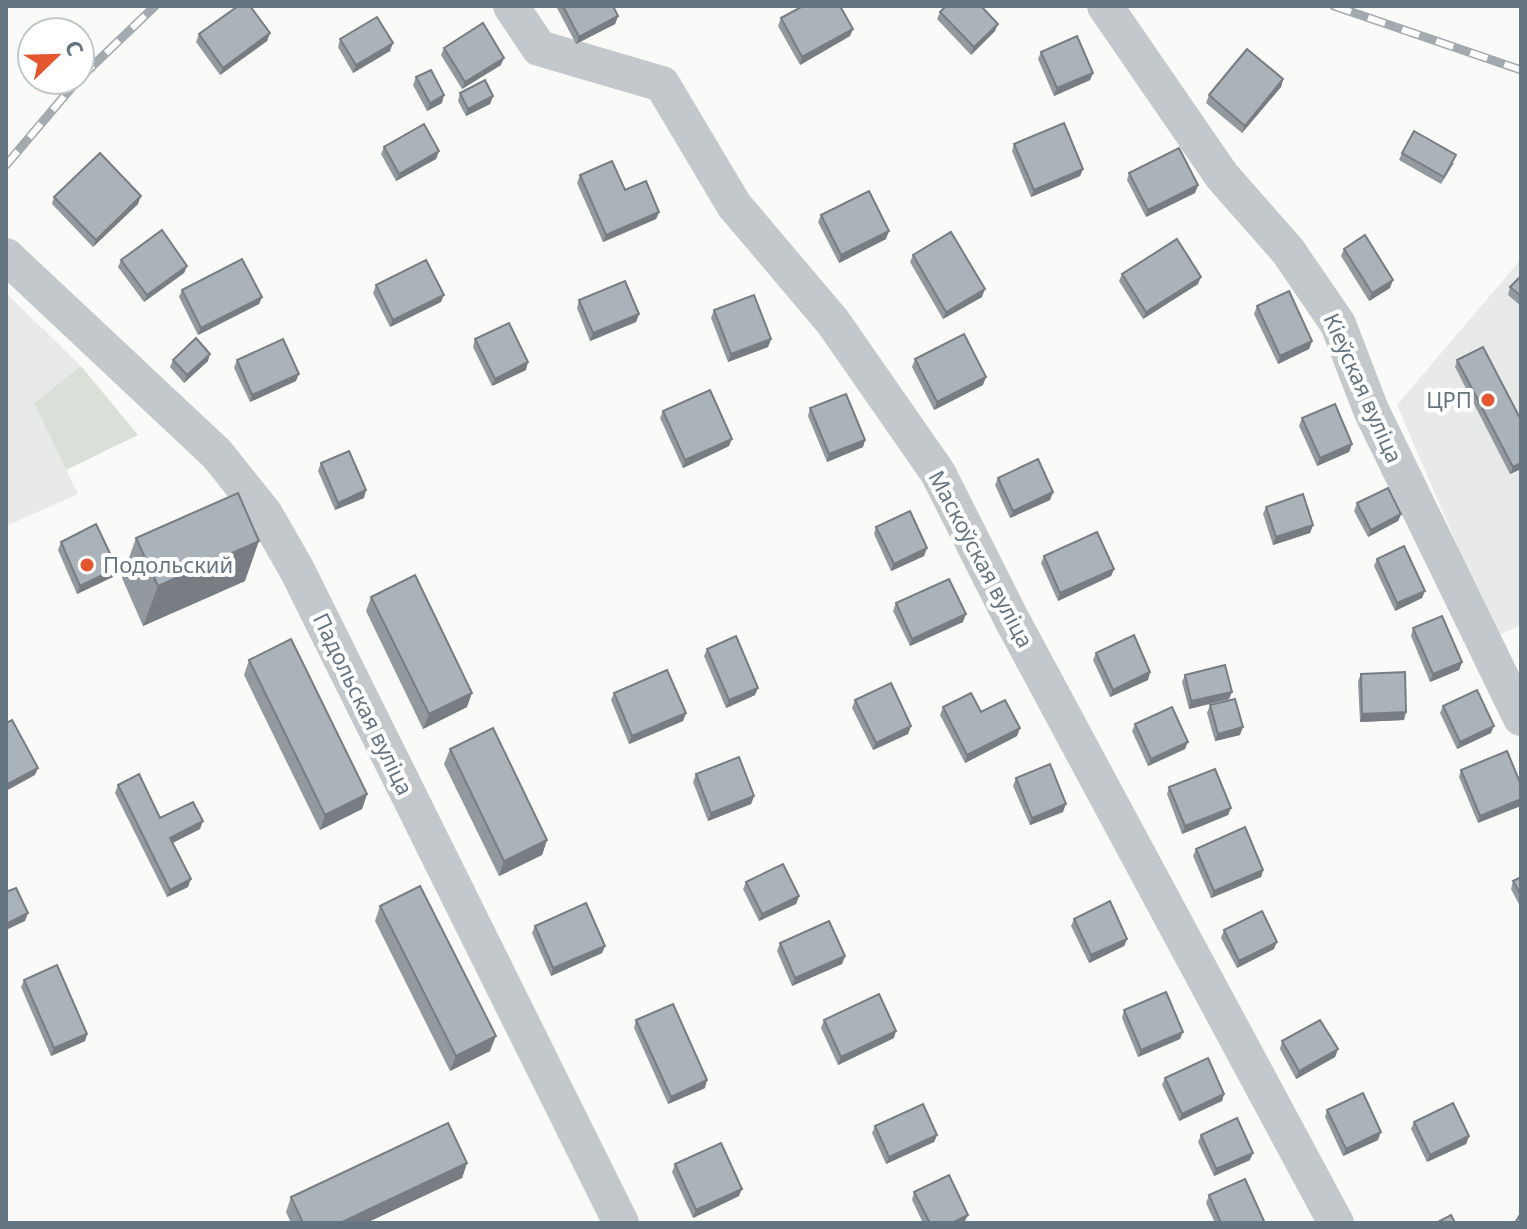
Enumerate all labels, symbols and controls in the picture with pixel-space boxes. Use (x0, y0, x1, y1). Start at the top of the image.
north arrow (16, 16, 96, 96)
text: С (59, 35, 92, 60)
street label: Кіеўская вуліца (1318, 308, 1410, 467)
place label: ЦРП (1426, 384, 1472, 414)
marker: ЦРП (1479, 391, 1497, 409)
street label: Маскоўская вуліца (923, 465, 1041, 652)
place label: Подольский (103, 549, 233, 579)
marker: Подольский (78, 556, 96, 574)
street label: Падольская вуліца (307, 608, 421, 800)

